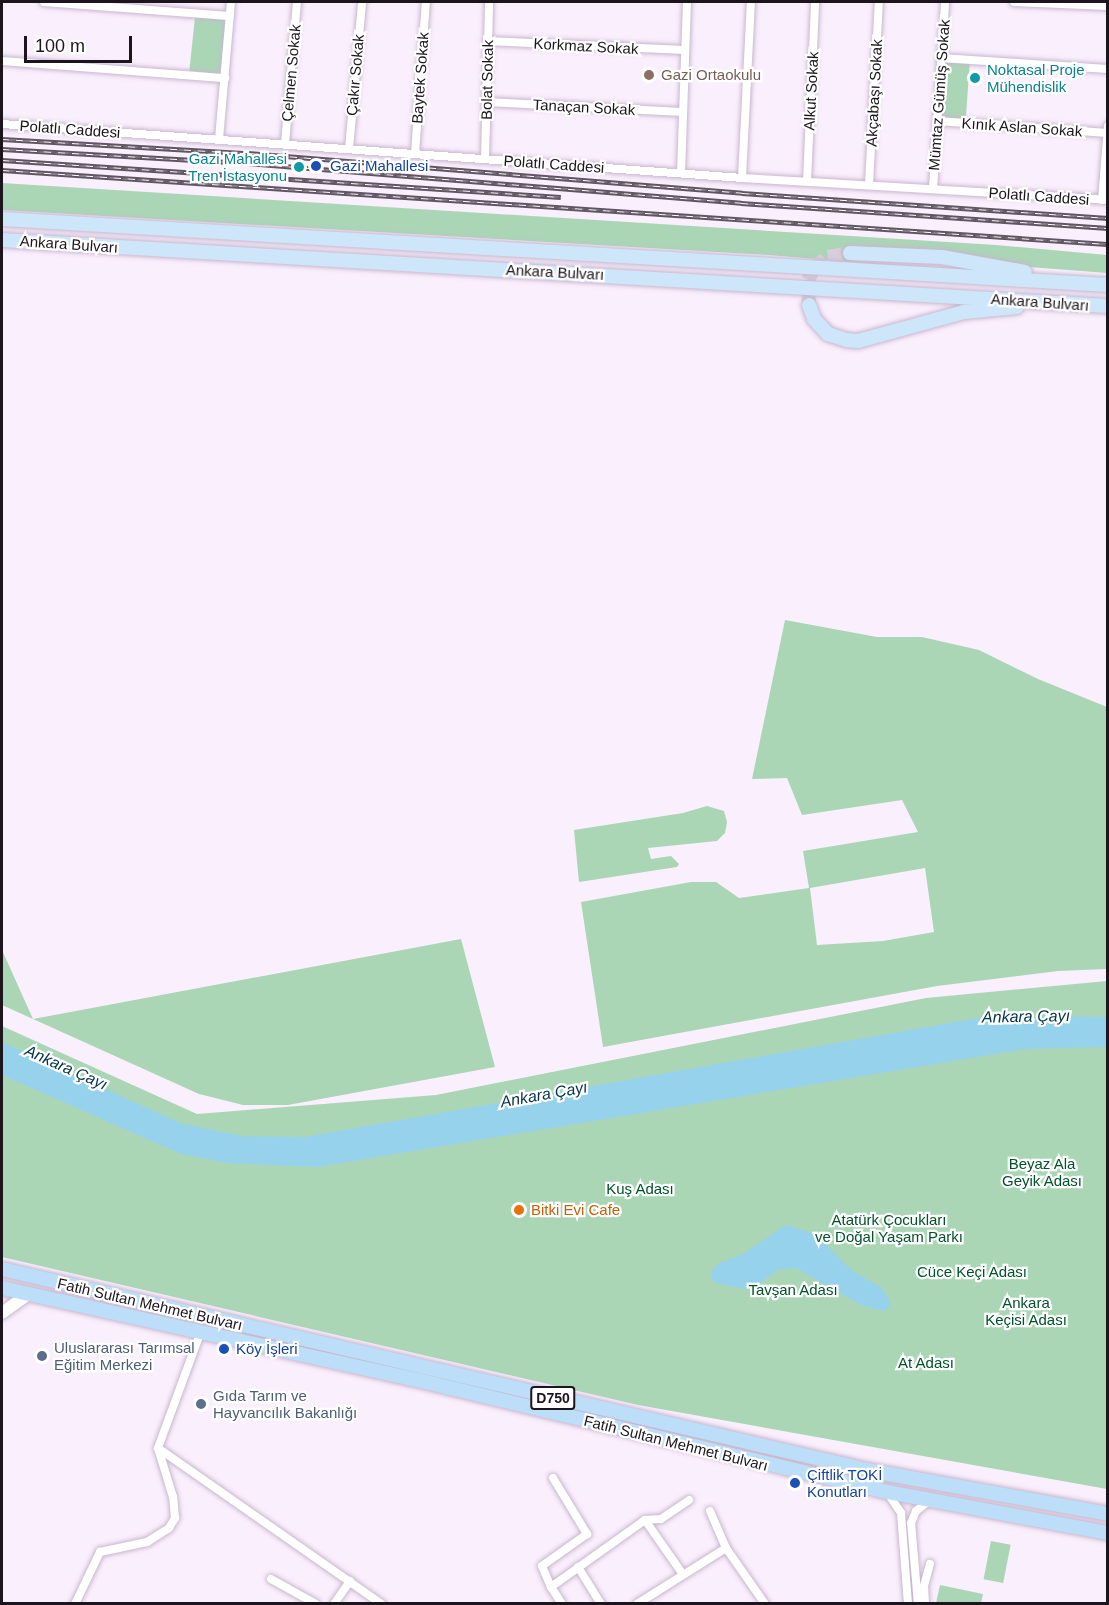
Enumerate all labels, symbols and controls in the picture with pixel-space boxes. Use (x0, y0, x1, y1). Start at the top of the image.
street label: Mümtaz Gümüş Sokak (925, 19, 953, 171)
scale bar (27, 24, 135, 62)
street label: Çelmen Sokak (278, 24, 304, 122)
street label: Baytek Sokak (408, 32, 432, 124)
street label: Çakır Sokak (342, 34, 368, 116)
street label: Korkmaz Sokak (533, 34, 639, 58)
text: 100 m (35, 36, 85, 56)
street label: Akçabaşı Sokak (862, 39, 886, 147)
street label: Bolat Sokak (477, 40, 497, 120)
street label: Alkut Sokak (800, 51, 822, 131)
place label: Noktasal Proje Mühendislik (987, 60, 1085, 95)
place label: Gazi Ortaokulu (661, 66, 761, 84)
marker: Gazi Ortaokulu (642, 68, 656, 82)
marker: Noktasal Proje Mühendislik (968, 71, 982, 85)
street label: Tanaçan Sokak (532, 95, 636, 119)
street label: Kınık Aslan Sokak (961, 114, 1083, 140)
street label: Polatlı Caddesi (19, 117, 121, 141)
place label: Gazi Mahallesi Tren İstasyonu (188, 149, 287, 184)
street label: Polatlı Caddesi (503, 152, 605, 176)
marker: Gazi Mahallesi (307, 157, 325, 175)
place label: Gazi Mahallesi (330, 157, 428, 175)
marker: Gazi Mahallesi Tren İstasyonu (292, 160, 306, 174)
street label: Polatlı Caddesi (988, 184, 1090, 208)
street label: Ankara Bulvarı (19, 232, 119, 256)
street label: Ankara Bulvarı (505, 260, 605, 284)
street label: Ankara Bulvarı (990, 290, 1090, 314)
water label: Ankara Çayı (982, 1007, 1070, 1027)
water label: Ankara Çayı (22, 1041, 110, 1095)
water label: Ankara Çayı (499, 1078, 589, 1112)
park label: Beyaz Ala Geyik Adası (1002, 1154, 1082, 1189)
park label: Kuş Adası (606, 1180, 674, 1198)
place label: Bitki Evi Cafe (531, 1201, 620, 1219)
marker: Bitki Evi Cafe (512, 1203, 526, 1217)
park label: Atatürk Çocukları ve Doğal Yaşam Parkı (815, 1210, 963, 1245)
park label: Cüce Keçi Adası (917, 1263, 1027, 1281)
street label: Fatih Sultan Mehmet Bulvarı (56, 1274, 244, 1334)
park label: Tavşan Adası (748, 1281, 838, 1299)
park label: Ankara Keçisi Adası (985, 1293, 1067, 1328)
place label: Uluslararası Tarımsal Eğitim Merkezi (54, 1338, 195, 1373)
place label: Köy İşleri (236, 1340, 298, 1358)
marker: Köy İşleri (217, 1342, 231, 1356)
marker: Uluslararası Tarımsal Eğitim Merkezi (35, 1349, 49, 1363)
park label: At Adası (898, 1354, 954, 1372)
place label: Gıda Tarım ve Hayvancılık Bakanlığı (213, 1386, 357, 1421)
road number: D750 (529, 1387, 577, 1409)
marker: Gıda Tarım ve Hayvancılık Bakanlığı (194, 1397, 208, 1411)
street label: Fatih Sultan Mehmet Bulvarı (582, 1411, 770, 1475)
place label: Çiftlik TOKİ Konutları (807, 1465, 883, 1500)
marker: Çiftlik TOKİ Konutları (788, 1476, 802, 1490)

